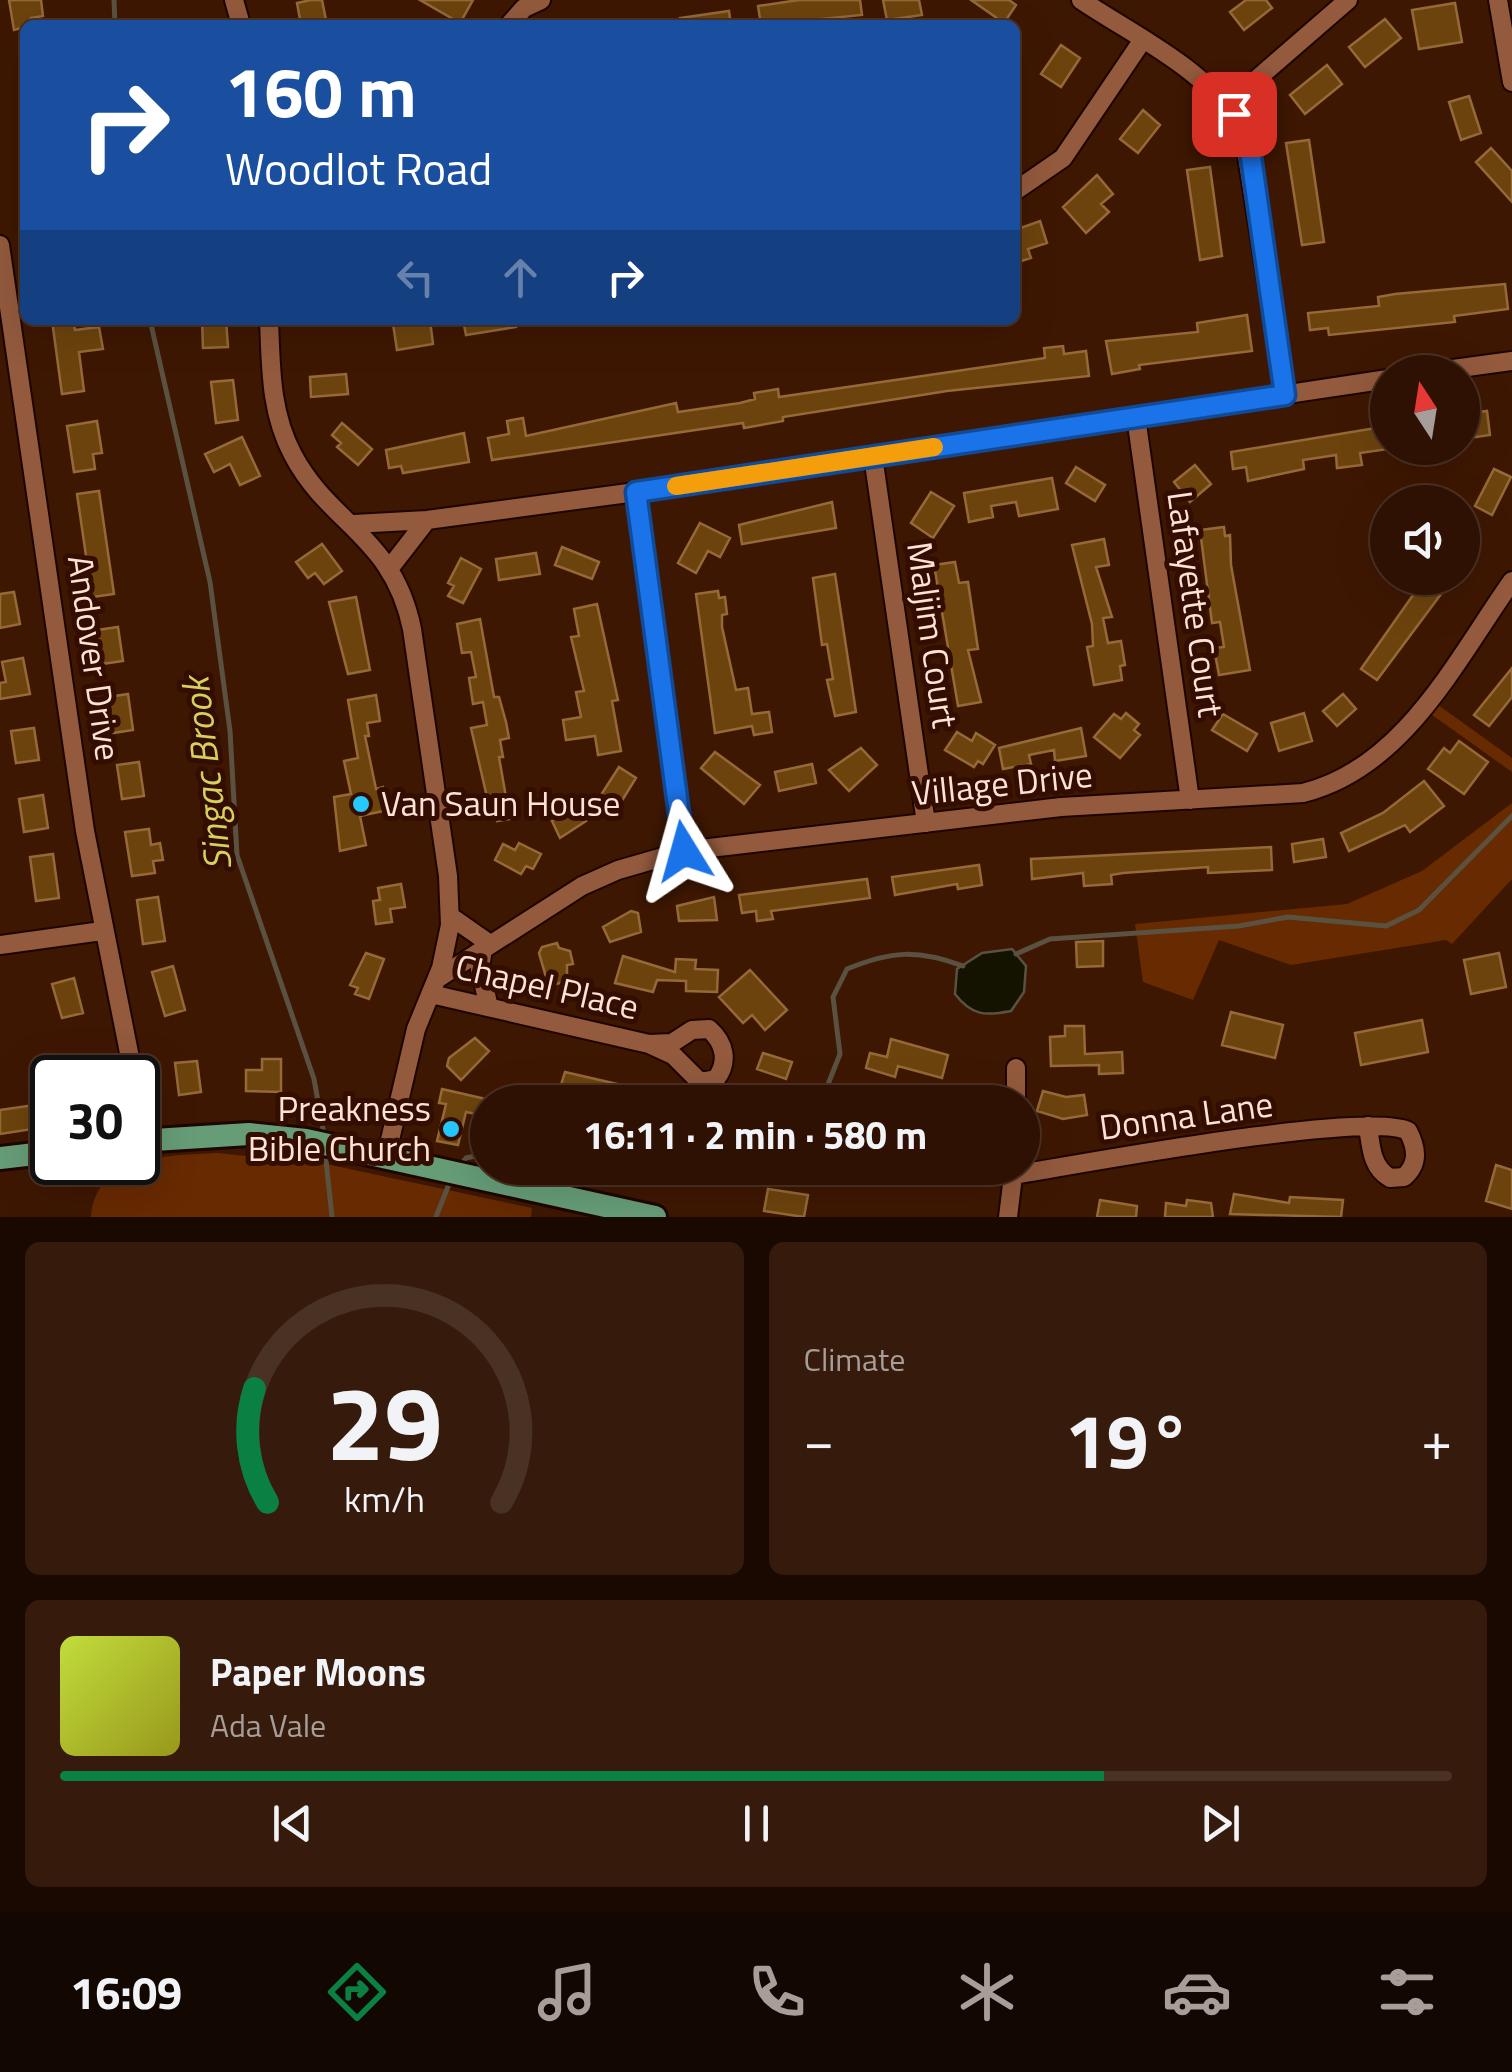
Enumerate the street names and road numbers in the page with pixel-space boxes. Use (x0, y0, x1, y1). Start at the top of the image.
street label: Lafayette Court (1153, 487, 1239, 720)
street label: Maljim Court (893, 538, 973, 731)
street label: Andover Drive (54, 552, 136, 764)
street label: Village Drive (909, 747, 1095, 819)
street label: Chapel Place (450, 939, 644, 1033)
street label: Donna Lane (1096, 1076, 1276, 1154)

